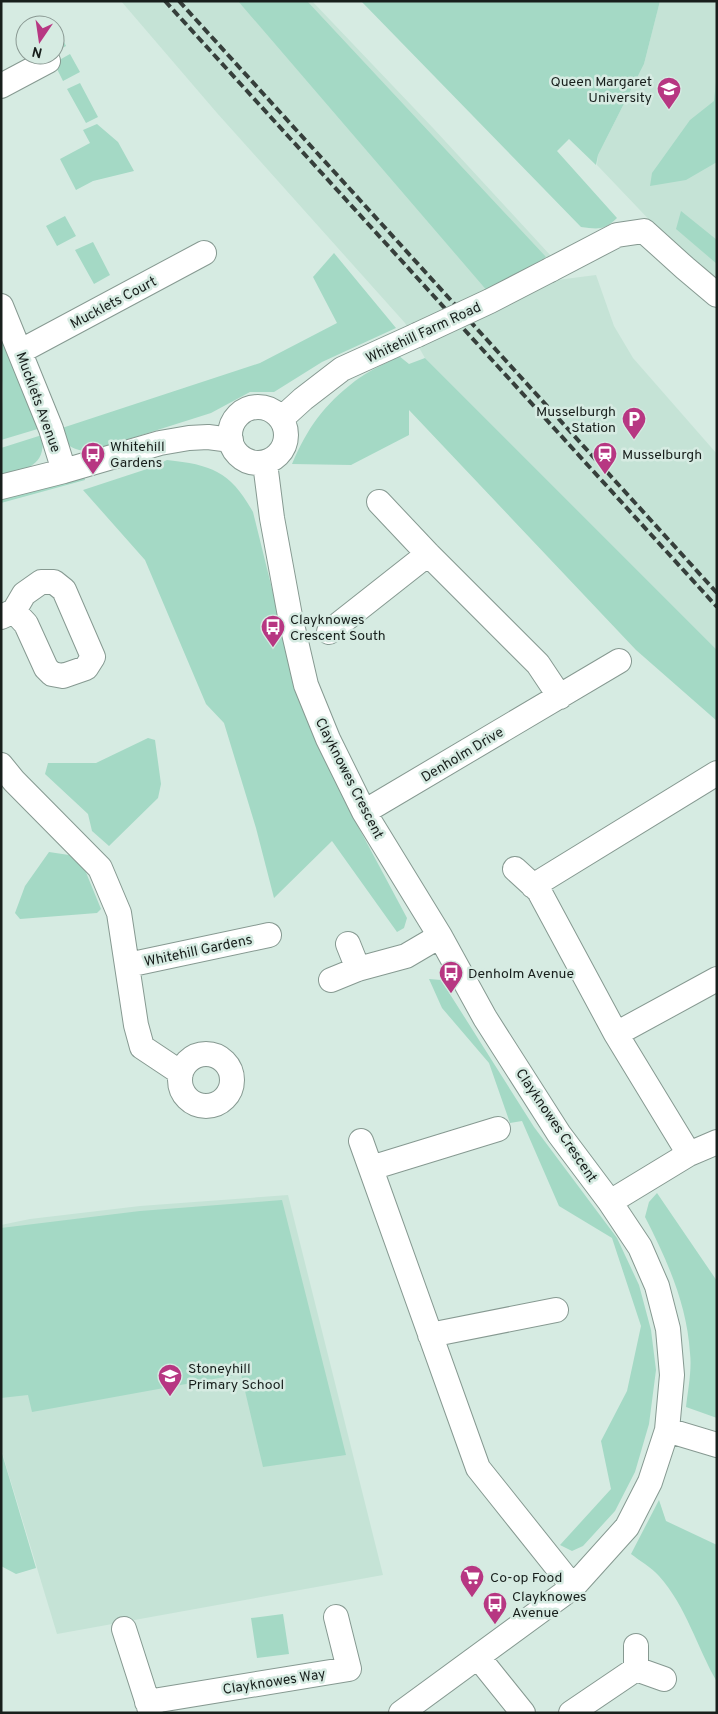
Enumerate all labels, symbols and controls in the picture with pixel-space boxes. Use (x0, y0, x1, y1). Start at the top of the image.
north arrow (15, 15, 65, 65)
text: N (31, 42, 44, 61)
place label: Queen Margaret University (551, 74, 652, 107)
school or university icon: Queen Margaret University (656, 76, 682, 110)
street label: Mucklets Court (68, 273, 160, 333)
street label: Whitehill Farm Road (363, 299, 484, 368)
street label: Mucklets Avenue (12, 350, 64, 455)
place label: Musselburgh Station (536, 404, 616, 437)
parking icon: Musselburgh Station (621, 406, 647, 440)
place label: Whitehill Gardens (110, 439, 165, 472)
bus stop icon: Whitehill Gardens (80, 441, 106, 475)
station icon: Musselburgh (592, 441, 618, 475)
place label: Musselburgh (622, 447, 702, 464)
place label: Clayknowes Crescent South (290, 612, 386, 645)
bus stop icon: Clayknowes Crescent South (260, 614, 286, 648)
street label: Clayknowes Crescent (311, 715, 387, 842)
street label: Denholm Drive (419, 724, 507, 786)
street label: Whitehill Gardens (143, 932, 254, 971)
bus stop icon: Denholm Avenue (438, 960, 464, 994)
place label: Denholm Avenue (468, 966, 574, 983)
street label: Clayknowes Crescent (511, 1066, 600, 1186)
place label: Stoneyhill Primary School (188, 1361, 284, 1394)
school or university icon: Stoneyhill Primary School (157, 1363, 183, 1397)
supermarket icon: Co-op Food (459, 1564, 485, 1598)
place label: Co-op Food (490, 1570, 562, 1587)
place label: Clayknowes Avenue (512, 1589, 587, 1622)
bus stop icon: Clayknowes Avenue (482, 1591, 508, 1625)
street label: Clayknowes Way (222, 1666, 327, 1699)

